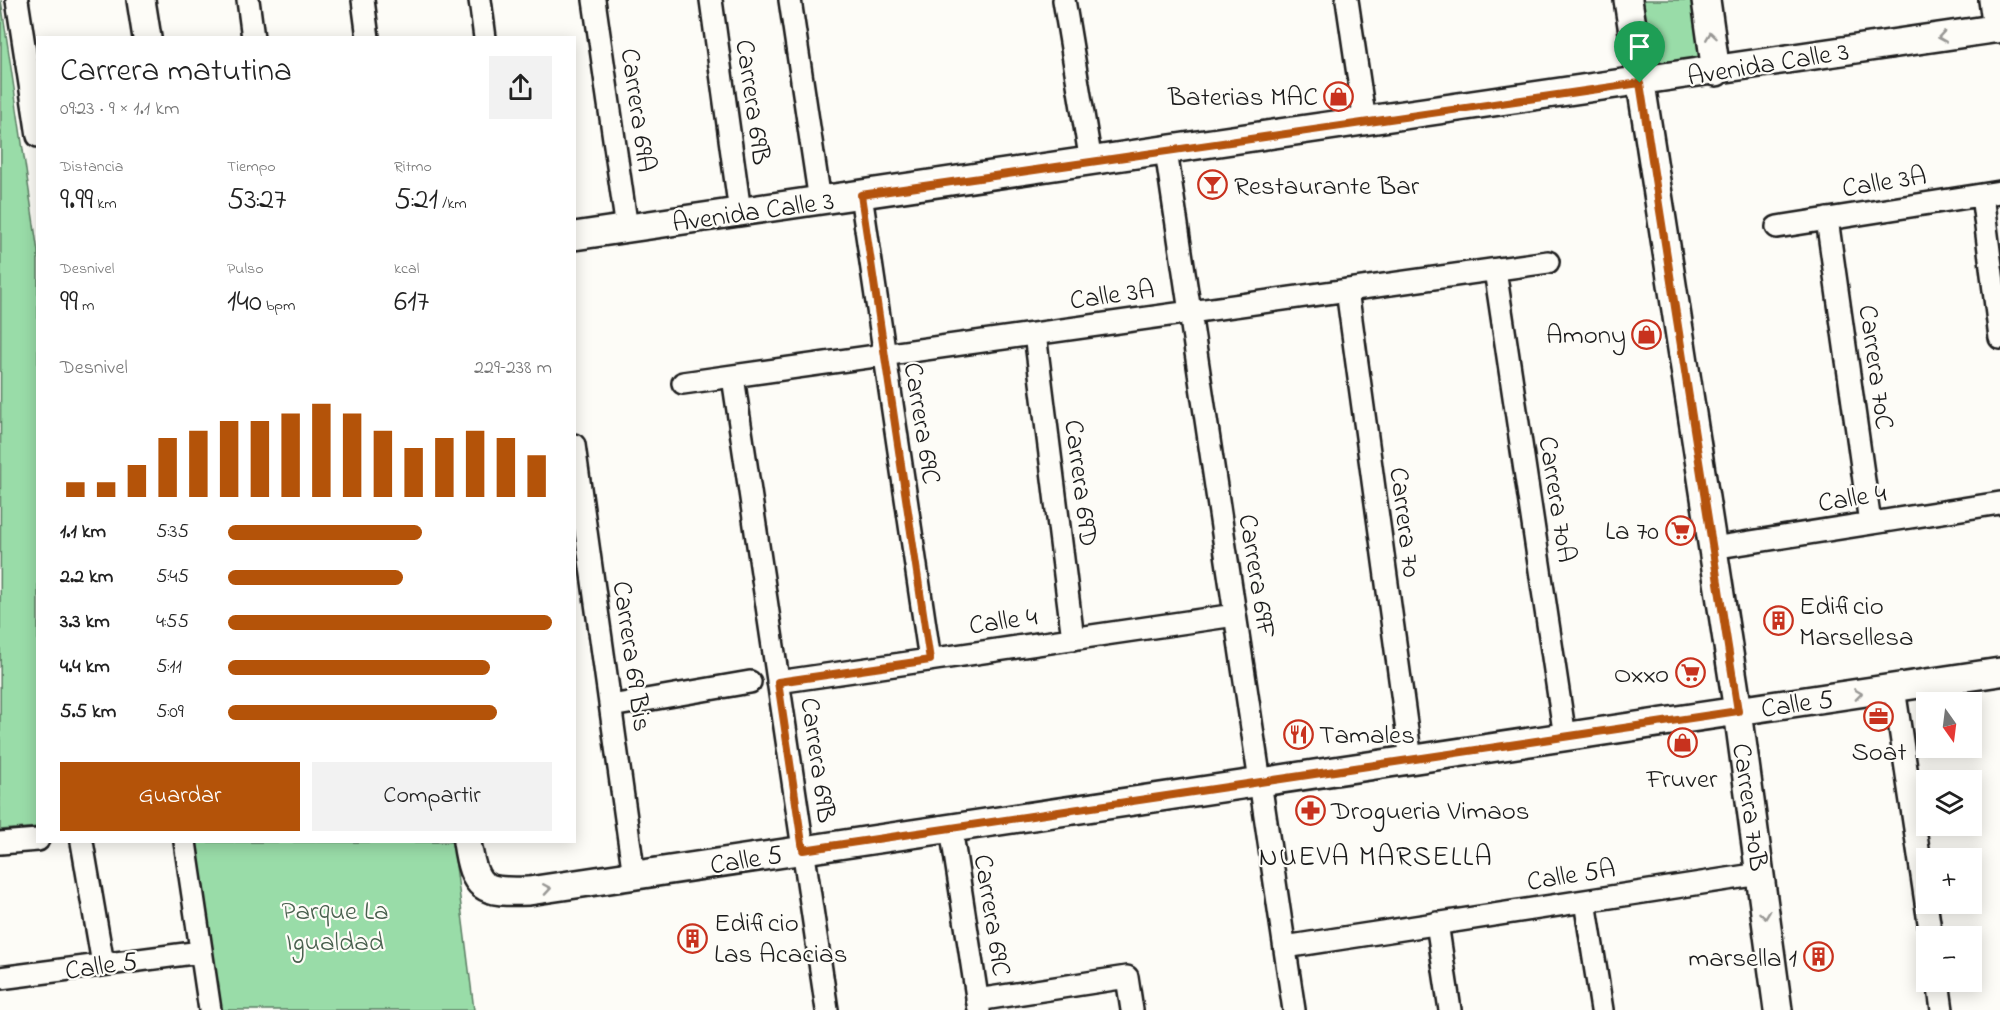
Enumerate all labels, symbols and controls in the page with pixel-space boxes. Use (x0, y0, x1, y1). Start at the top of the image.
pin (1614, 21, 1665, 83)
icon: arrive (1623, 30, 1656, 63)
one-way arrow (1938, 30, 1948, 43)
one-way arrow (1705, 31, 1717, 40)
street label: Avenida Calle 3 (1685, 33, 1852, 97)
street label: Carrera 69B (723, 37, 780, 168)
street label: Carrera 69A (609, 46, 665, 175)
text: Carrera matutina (60, 48, 292, 96)
button: share (489, 56, 552, 119)
place label: Baterias MAC (1167, 79, 1318, 118)
shop icon: Baterias MAC (1323, 80, 1355, 112)
text: 09:23 · 9 × 1.1 km (60, 95, 179, 124)
text: Distancia (60, 155, 123, 179)
text: Tiempo (227, 155, 276, 179)
text: Ritmo (394, 155, 432, 179)
street label: Calle 3A (1839, 158, 1929, 209)
place label: Restaurante Bar (1234, 168, 1420, 207)
bar icon: Restaurante Bar (1197, 169, 1229, 201)
text: 9.99 (60, 179, 93, 223)
text: 53:27 (227, 179, 286, 223)
text: 5:21 (394, 179, 438, 223)
street label: Avenida Calle 3 (670, 183, 837, 244)
text: km (93, 192, 117, 216)
text: /km (438, 192, 467, 216)
text: Desnivel (60, 257, 114, 281)
text: Pulso (227, 257, 264, 281)
text: kcal (394, 257, 419, 281)
street label: Calle 3A (1067, 271, 1157, 322)
text: 99 (60, 281, 78, 325)
text: 140 (227, 281, 262, 325)
text: 617 (394, 281, 429, 325)
text: m (78, 294, 94, 318)
text: bpm (262, 294, 295, 318)
street label: Carrera 70C (1846, 302, 1903, 432)
place label: Amony (1546, 317, 1626, 356)
shop icon: Amony (1631, 318, 1663, 350)
text: Desnivel (60, 354, 128, 383)
text: 229–238 m (474, 354, 552, 383)
street label: Carrera 69C (892, 360, 949, 487)
street label: Carrera 69D (1052, 418, 1107, 549)
street label: Carrera 70A (1526, 433, 1585, 565)
street label: Carrera 70 (1377, 465, 1430, 580)
street label: Calle 4 (1816, 475, 1889, 524)
street label: Carrera 69F (1226, 511, 1285, 641)
place label: La 70 (1605, 513, 1659, 552)
supermarket icon: La 70 (1664, 514, 1696, 546)
text: 1.1 km (60, 518, 106, 547)
text: 5:35 (156, 518, 189, 547)
text: 2.2 km (60, 563, 113, 592)
text: 5:45 (156, 563, 189, 592)
street label: Carrera 69 Bis (601, 579, 660, 734)
place label: Edificio Marsellesa (1799, 588, 1914, 658)
street label: Calle 4 (967, 598, 1040, 647)
building icon: Edificio Marsellesa (1762, 605, 1794, 637)
text: 3.3 km (60, 608, 110, 637)
text: 4:55 (156, 608, 189, 637)
text: 4.4 km (60, 653, 110, 682)
text: 5:11 (156, 653, 182, 682)
place label: Oxxo (1614, 656, 1669, 695)
supermarket icon: Oxxo (1674, 657, 1706, 689)
street label: Calle 5 (1759, 681, 1836, 730)
one-way arrow (1853, 688, 1862, 700)
north arrow (1916, 692, 1982, 758)
map controls (1916, 692, 1982, 992)
street label: Carrera 69B (788, 695, 845, 826)
text: 5.5 km (60, 698, 116, 727)
text: 5:09 (156, 698, 184, 727)
office icon: Soat (1863, 700, 1895, 732)
place label: Tamales (1319, 717, 1415, 756)
restaurant icon: Tamales (1282, 718, 1314, 750)
shop icon: Fruver (1666, 727, 1698, 759)
place label: Soat (1851, 734, 1907, 773)
street label: Carrera 70B (1720, 741, 1777, 874)
place label: Fruver (1646, 761, 1718, 800)
button: Guardar (60, 762, 300, 831)
button: Compartir (312, 762, 552, 831)
button: layers (1916, 770, 1982, 836)
place label: Drogueria Vimaos (1330, 793, 1530, 832)
pharmacy icon: Drogueria Vimaos (1294, 794, 1326, 826)
street label: Calle 5 (707, 837, 785, 886)
district label: NUEVA MARSELLA (1259, 838, 1493, 879)
button: + (1916, 848, 1982, 914)
street label: Calle 5A (1524, 850, 1619, 903)
street label: Carrera 69C (962, 852, 1019, 979)
one-way arrow (543, 883, 552, 895)
park label: Parque La Igualdad (282, 893, 388, 963)
place label: Edificio Las Acacias (714, 905, 847, 975)
one-way arrow (1759, 910, 1771, 919)
building icon: Edificio Las Acacias (677, 922, 709, 954)
button: − (1916, 926, 1982, 992)
place label: marsella 1 (1688, 940, 1797, 979)
building icon: marsella 1 (1802, 941, 1834, 973)
street label: Calle 5 (63, 943, 140, 992)

